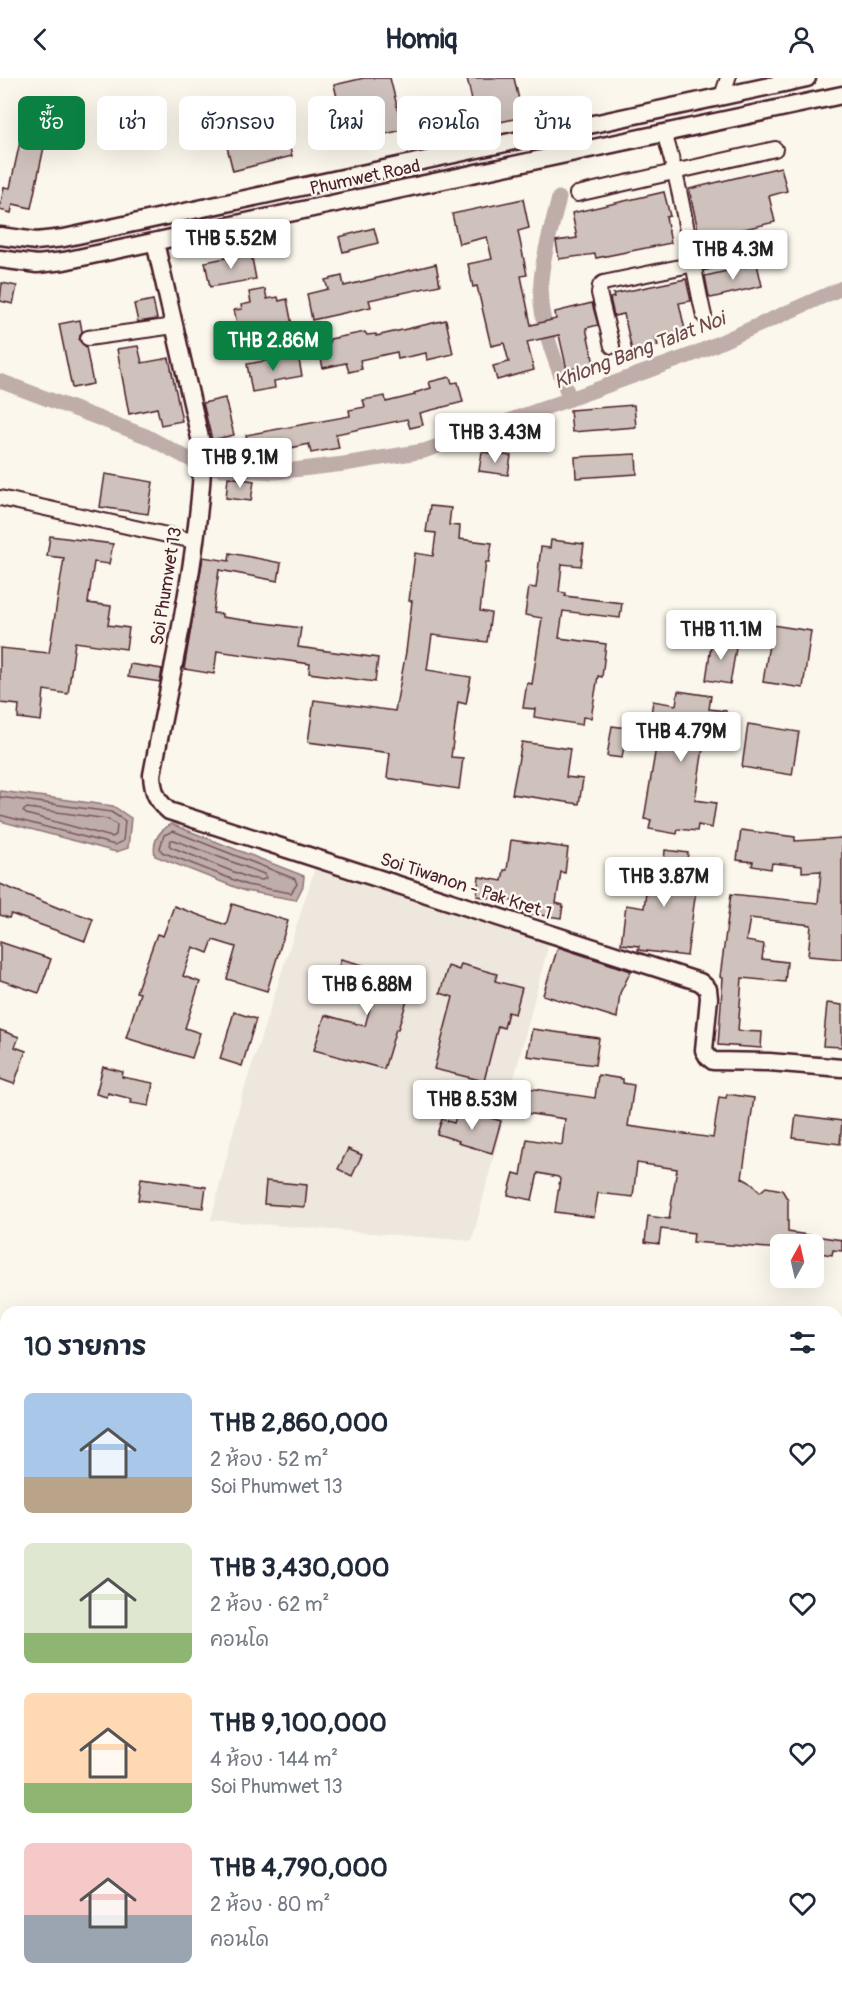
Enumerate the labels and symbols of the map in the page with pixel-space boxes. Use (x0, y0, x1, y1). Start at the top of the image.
street label: Phumwet Road (308, 155, 422, 200)
pin: THB 5.52M (162, 219, 300, 270)
pin: THB 4.3M (671, 230, 795, 281)
water label: Khlong Bang Talat Noi (550, 305, 731, 395)
pin: THB 2.86M (204, 321, 342, 372)
pin: THB 3.43M (426, 413, 564, 464)
pin: THB 9.1M (178, 438, 302, 489)
street label: Soi Phumwet 13 (146, 525, 187, 647)
pin: THB 11.1M (652, 610, 790, 661)
pin: THB 4.79M (612, 712, 750, 763)
street label: Soi Tiwanon - Pak Kret 1 (377, 848, 555, 925)
pin: THB 3.87M (595, 857, 733, 908)
pin: THB 6.88M (298, 965, 436, 1016)
pin: THB 8.53M (403, 1080, 541, 1131)
north arrow (770, 1234, 824, 1288)

